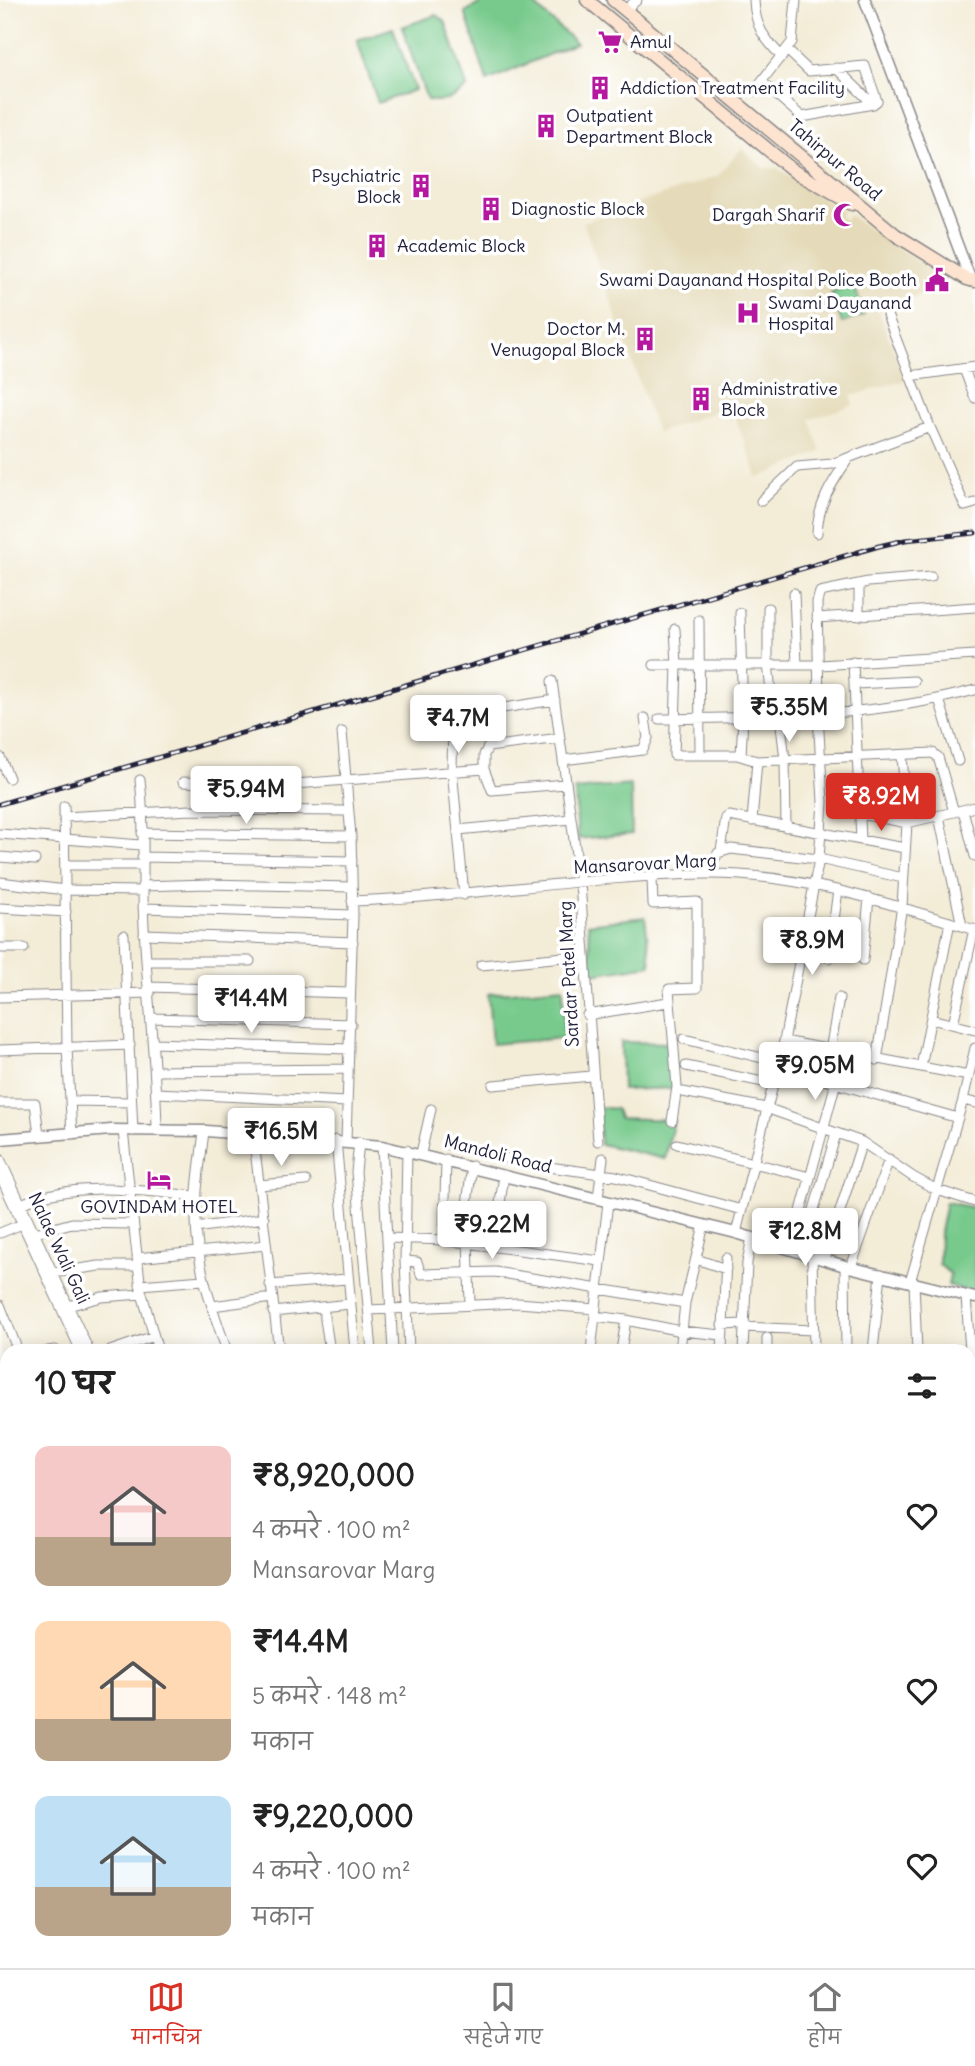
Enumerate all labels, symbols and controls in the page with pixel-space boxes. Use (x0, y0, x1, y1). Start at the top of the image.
supermarket icon: Amul (596, 28, 624, 56)
place label: Amul (630, 30, 672, 53)
building icon: Addiction Treatment Facility (586, 74, 614, 102)
place label: Addiction Treatment Facility (620, 76, 845, 99)
place label: Outpatient Department Block (566, 104, 713, 148)
building icon: Outpatient Department Block (532, 112, 560, 140)
street label: Tahirpur Road (784, 114, 887, 206)
place label: Psychiatric Block (312, 164, 401, 208)
building icon: Psychiatric Block (407, 172, 435, 200)
building icon: Diagnostic Block (477, 195, 505, 223)
place label: Diagnostic Block (511, 197, 645, 220)
mosque icon: Dargah Sharif (831, 201, 859, 229)
place label: Dargah Sharif (712, 203, 826, 226)
building icon: Academic Block (363, 232, 391, 260)
place label: Academic Block (397, 234, 526, 257)
public building icon: Swami Dayanand Hospital Police Booth (923, 266, 951, 294)
place label: Swami Dayanand Hospital Police Booth (599, 268, 917, 291)
place label: Swami Dayanand Hospital (768, 291, 912, 335)
hospital icon: Swami Dayanand Hospital (734, 299, 762, 327)
place label: Doctor M. Venugopal Block (491, 317, 625, 361)
building icon: Doctor M. Venugopal Block (631, 325, 659, 353)
place label: Administrative Block (721, 377, 838, 421)
building icon: Administrative Block (687, 385, 715, 413)
pin: ₹5.35M (732, 684, 846, 744)
text: ₹5.35M (750, 692, 828, 721)
pin: ₹4.7M (409, 696, 507, 755)
text: ₹4.7M (426, 703, 490, 732)
pin: ₹5.94M (189, 766, 303, 826)
text: ₹5.94M (207, 774, 285, 803)
pin: ₹8.92M (824, 774, 938, 833)
text: ₹8.92M (842, 781, 920, 810)
street label: Mansarovar Marg (573, 848, 717, 879)
street label: Sardar Patel Marg (553, 900, 584, 1048)
pin: ₹8.9M (763, 918, 861, 977)
text: ₹8.9M (779, 925, 845, 954)
pin: ₹14.4M (194, 976, 308, 1035)
text: ₹14.4M (214, 983, 288, 1012)
pin: ₹9.05M (758, 1042, 872, 1102)
text: ₹9.05M (775, 1050, 855, 1079)
pin: ₹16.5M (224, 1108, 338, 1168)
text: ₹16.5M (244, 1116, 318, 1145)
street label: Mandoli Road (442, 1129, 555, 1178)
hotel icon: GOVINDAM HOTEL (145, 1166, 173, 1194)
street label: Nalae Wali Gali (24, 1188, 95, 1307)
place label: GOVINDAM HOTEL (80, 1195, 238, 1218)
pin: ₹9.22M (435, 1202, 549, 1261)
pin: ₹12.8M (748, 1208, 862, 1268)
text: ₹9.22M (453, 1209, 531, 1238)
text: ₹12.8M (768, 1216, 842, 1245)
text: 10 घर (35, 1364, 114, 1402)
icon: filters (903, 1367, 941, 1405)
text: ₹8,920,000 (252, 1456, 415, 1494)
icon: home (91, 1474, 175, 1558)
icon: heart (903, 1497, 941, 1535)
text: 4 कमरे · 100 m² (252, 1515, 411, 1544)
text: Mansarovar Marg (252, 1555, 435, 1584)
text: ₹14.4M (252, 1622, 349, 1660)
icon: home (91, 1649, 175, 1733)
icon: heart (903, 1672, 941, 1710)
text: 5 कमरे · 148 m² (252, 1681, 407, 1710)
text: मकान (252, 1727, 313, 1756)
text: ₹9,220,000 (252, 1797, 414, 1835)
icon: home (91, 1824, 175, 1908)
icon: heart (903, 1847, 941, 1885)
text: 4 कमरे · 100 m² (252, 1856, 411, 1885)
text: मकान (252, 1902, 313, 1931)
tab: मानचित्र (131, 1978, 201, 2058)
tab: सहेजे गए (464, 1978, 543, 2058)
tab: होम (806, 1978, 844, 2058)

